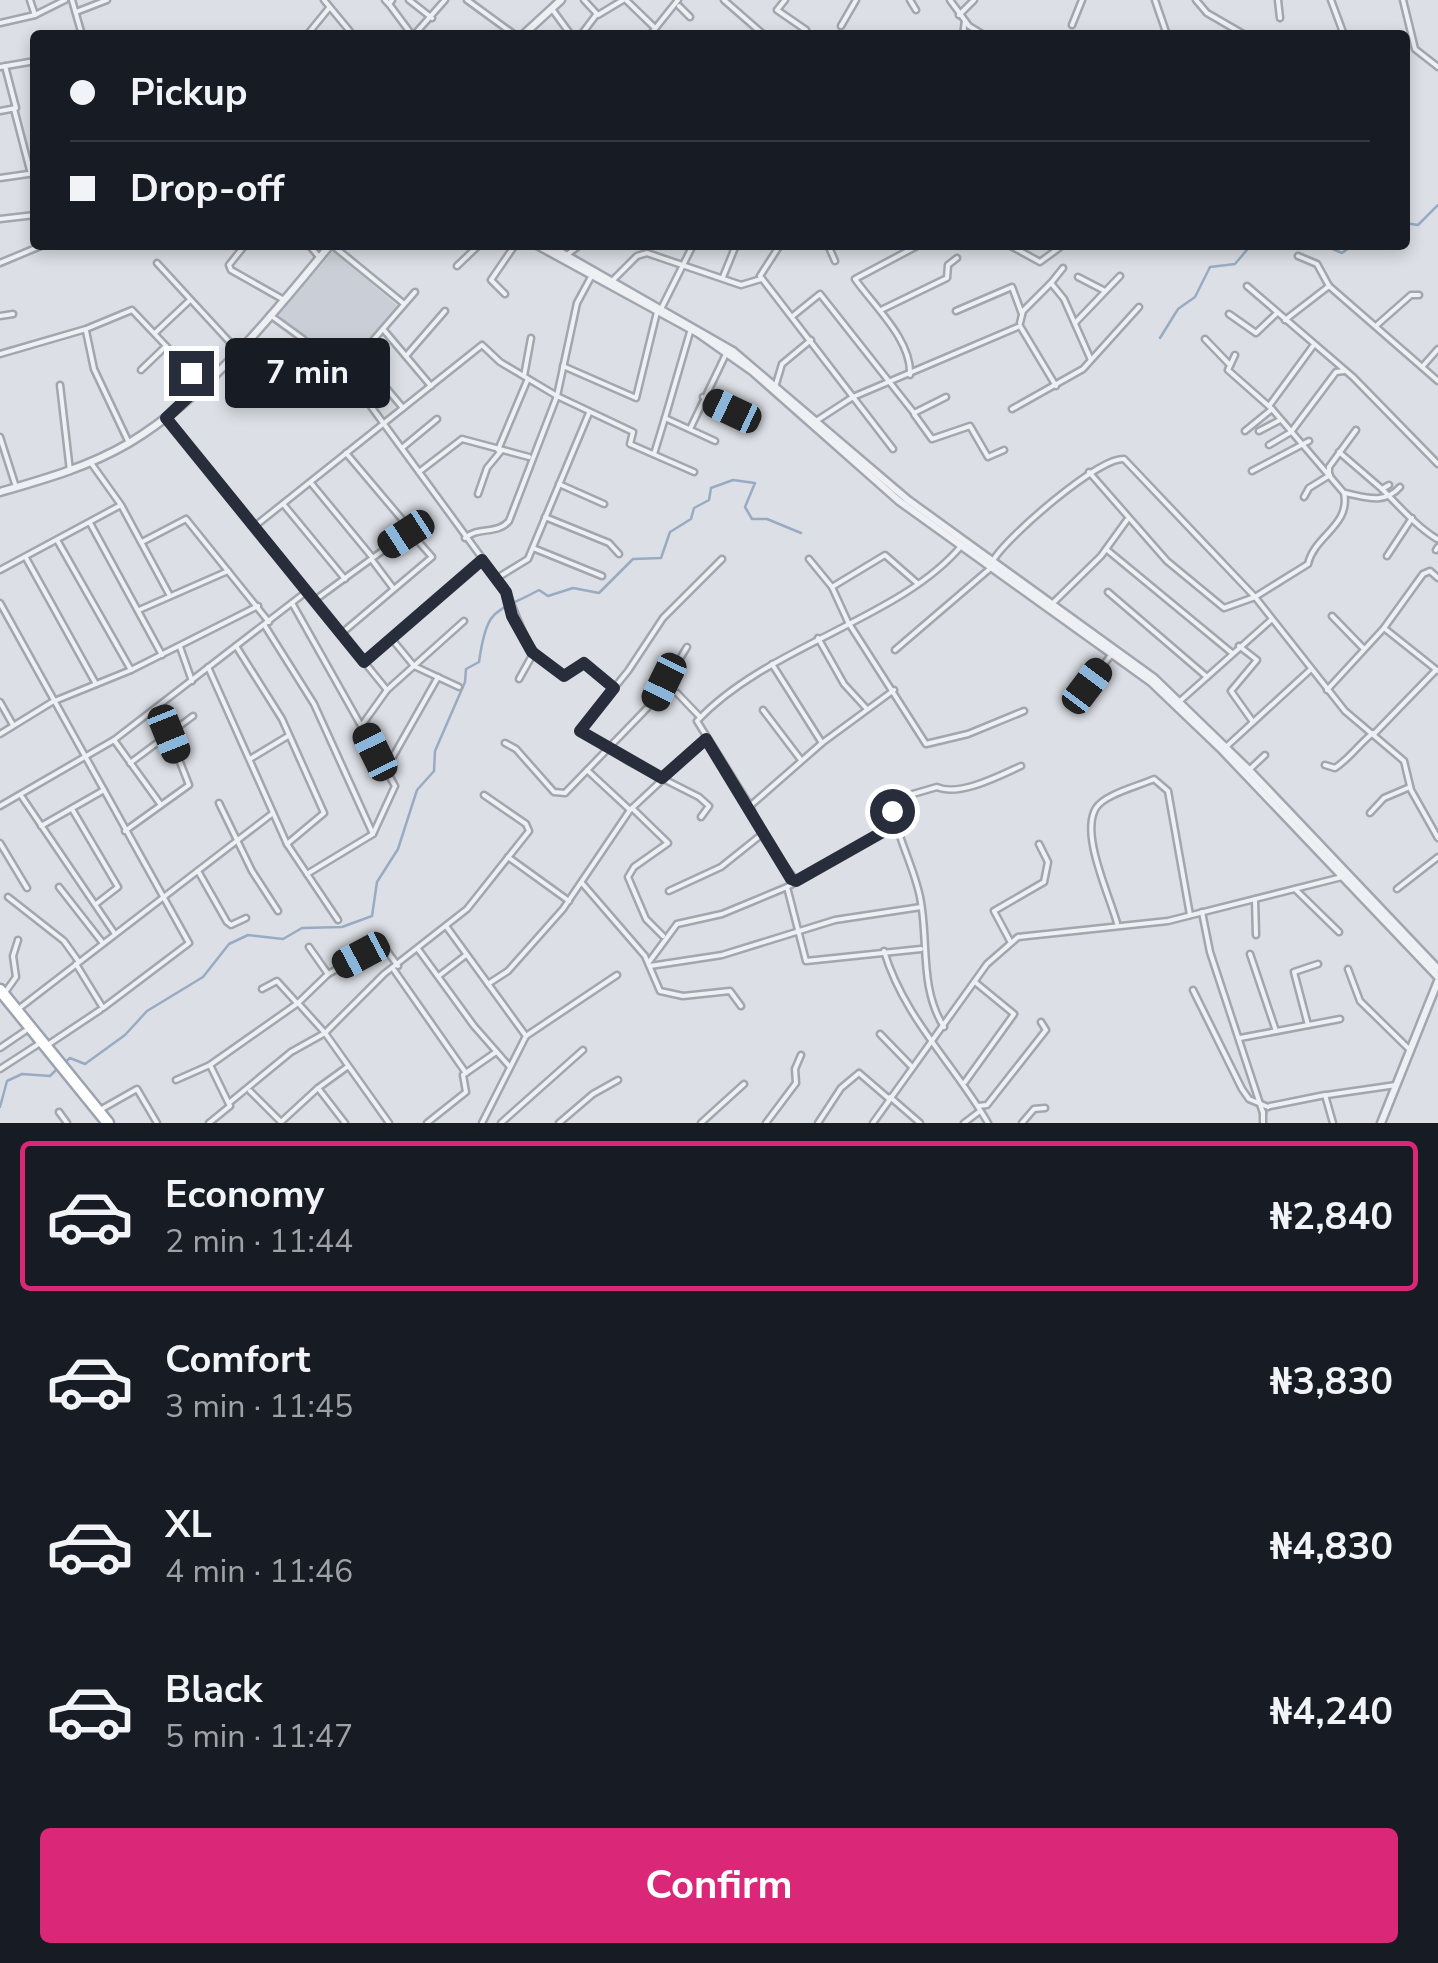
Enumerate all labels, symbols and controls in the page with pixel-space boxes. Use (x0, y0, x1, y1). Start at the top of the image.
text: Pickup (130, 67, 248, 118)
text: Drop-off (130, 163, 284, 214)
callout: 7 min (226, 338, 391, 408)
route end (169, 351, 214, 396)
text: 7 min (266, 351, 349, 394)
car (698, 385, 766, 437)
car (373, 505, 439, 563)
car (637, 648, 691, 716)
car (1057, 653, 1117, 719)
car (144, 701, 194, 767)
car (348, 718, 402, 786)
route start (870, 789, 915, 834)
car (327, 928, 395, 982)
text: Economy (165, 1169, 324, 1220)
icon: car (45, 1171, 135, 1261)
text: ₦2,840 (1270, 1191, 1393, 1242)
text: 2 min · 11:44 (165, 1220, 353, 1263)
text: Comfort (165, 1334, 310, 1385)
icon: car (45, 1336, 135, 1426)
text: ₦3,830 (1270, 1356, 1393, 1407)
text: 3 min · 11:45 (165, 1385, 353, 1428)
text: XL (165, 1499, 212, 1550)
icon: car (45, 1501, 135, 1591)
text: ₦4,830 (1270, 1521, 1393, 1572)
text: 4 min · 11:46 (165, 1550, 353, 1593)
text: Black (165, 1664, 262, 1715)
icon: car (45, 1666, 135, 1756)
text: ₦4,240 (1270, 1686, 1393, 1737)
text: 5 min · 11:47 (165, 1715, 353, 1758)
button: Confirm (40, 1828, 1398, 1943)

